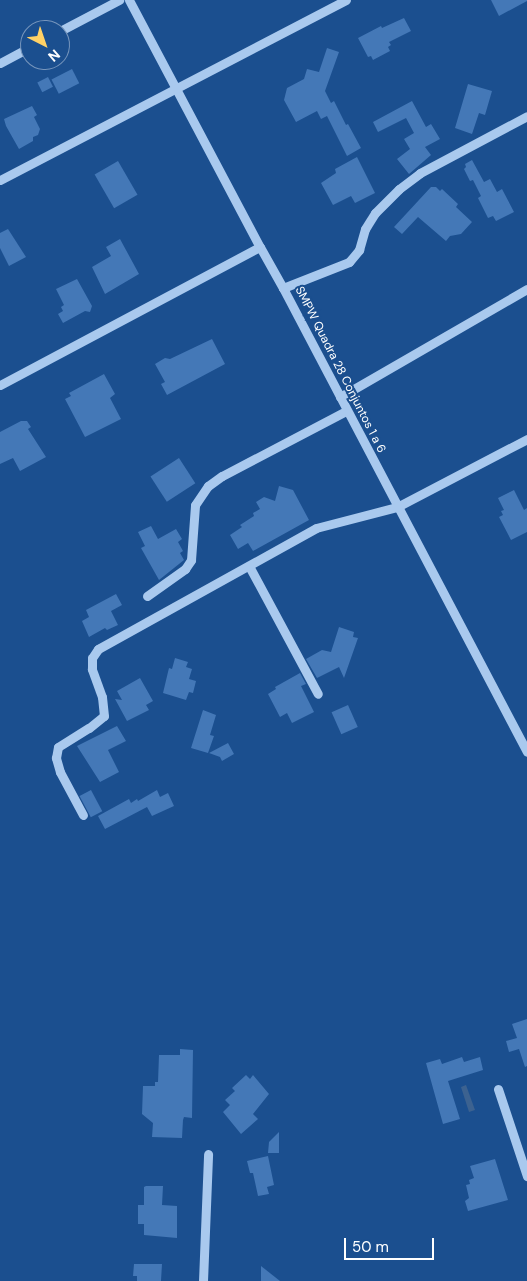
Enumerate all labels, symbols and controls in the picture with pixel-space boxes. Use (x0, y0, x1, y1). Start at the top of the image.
north arrow (20, 20, 70, 70)
text: N (44, 45, 64, 66)
street label: SMPW Quadra 28 Conjuntos 1 a 6 (292, 284, 388, 456)
scale bar (347, 1228, 437, 1260)
text: 50 m (352, 1237, 389, 1257)

